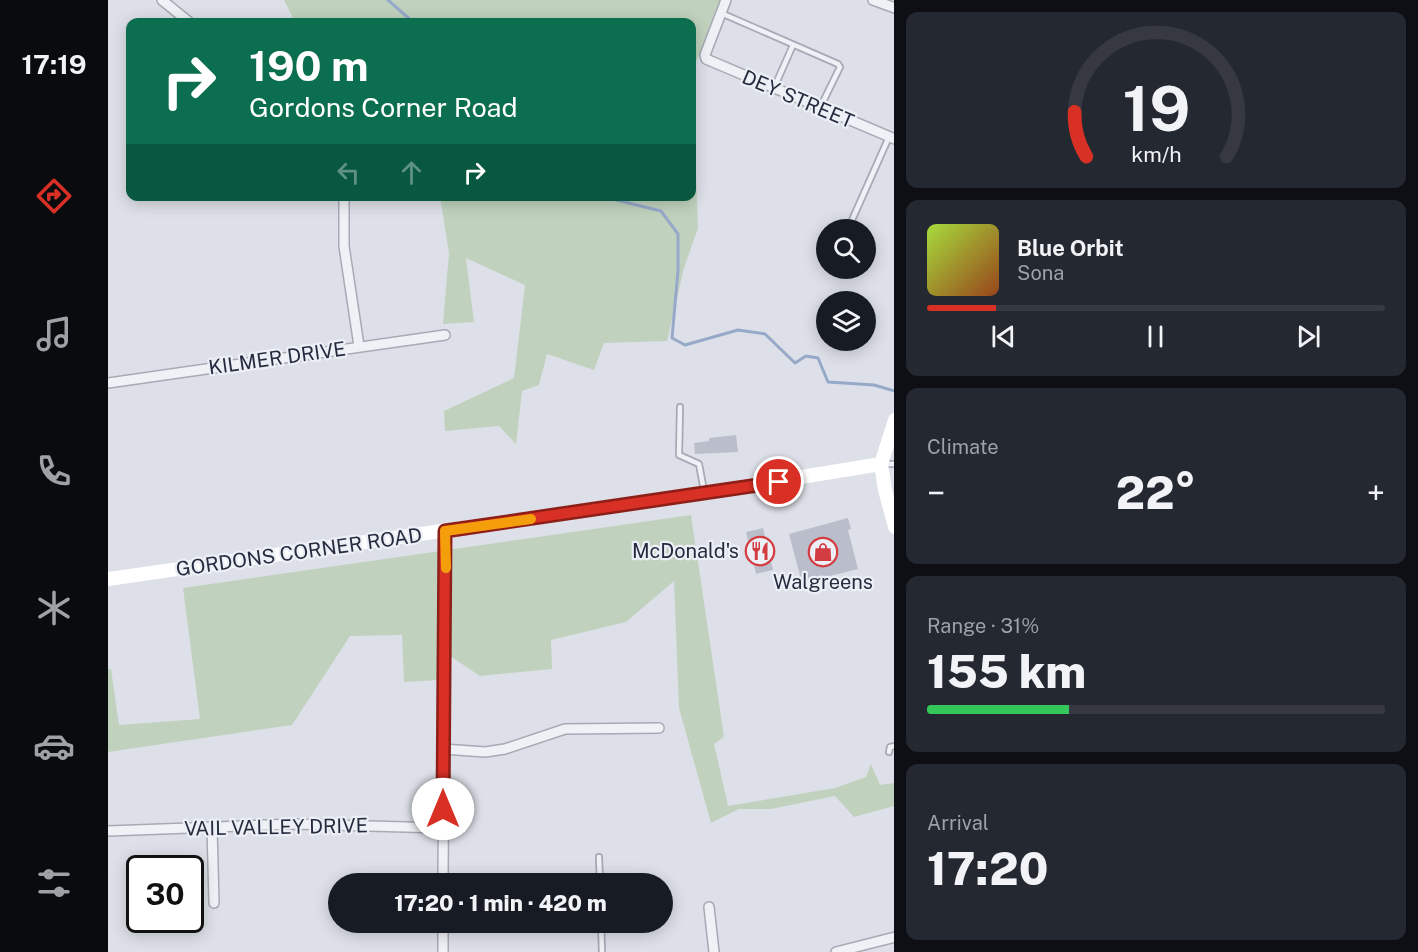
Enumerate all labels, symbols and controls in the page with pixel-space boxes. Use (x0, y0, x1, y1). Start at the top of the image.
text: 190 m (249, 41, 369, 90)
icon: right (150, 42, 228, 120)
text: 17:19 (21, 48, 87, 80)
street label: DEY STREET (739, 65, 858, 133)
text: 19 (1122, 72, 1190, 145)
text: Gordons Corner Road (249, 91, 518, 123)
text: km/h (1131, 142, 1181, 167)
icon: left (332, 156, 365, 189)
icon: ahead (395, 156, 428, 189)
icon: right (458, 156, 491, 189)
icon: directions (33, 175, 75, 217)
map controls (816, 219, 876, 351)
button: search (816, 219, 876, 279)
text: Blue Orbit (1017, 235, 1124, 261)
text: Sona (1017, 261, 1064, 285)
button: layers (816, 291, 876, 351)
icon: music (33, 313, 75, 355)
icon: previous (987, 320, 1020, 353)
icon: pause (1139, 320, 1172, 353)
icon: next (1292, 320, 1325, 353)
street label: KILMER DRIVE (207, 336, 347, 380)
text: Climate (927, 435, 999, 459)
icon: phone (33, 450, 75, 492)
pin (753, 456, 804, 507)
icon: arrive (762, 465, 795, 498)
text: 22° (1116, 466, 1196, 519)
text: − (927, 474, 945, 512)
text: + (1367, 474, 1385, 512)
street label: GORDONS CORNER ROAD (174, 523, 424, 581)
restaurant icon: McDonald's (744, 535, 776, 567)
shop icon: Walgreens (807, 536, 839, 568)
place label: McDonald's (632, 539, 739, 563)
place label: Walgreens (773, 570, 873, 594)
icon: climate (33, 587, 75, 629)
text: Range · 31% (927, 614, 1039, 638)
text: 155 km (927, 645, 1086, 698)
icon: car (33, 725, 75, 767)
position arrow (411, 777, 475, 841)
text: Arrival (927, 811, 989, 835)
street label: VAIL VALLEY DRIVE (184, 813, 368, 841)
text: 17:20 (927, 842, 1048, 895)
speed limit sign: 30 (126, 855, 204, 933)
icon: filters (33, 862, 75, 904)
text: 17:20 · 1 min · 420 m (394, 890, 607, 916)

